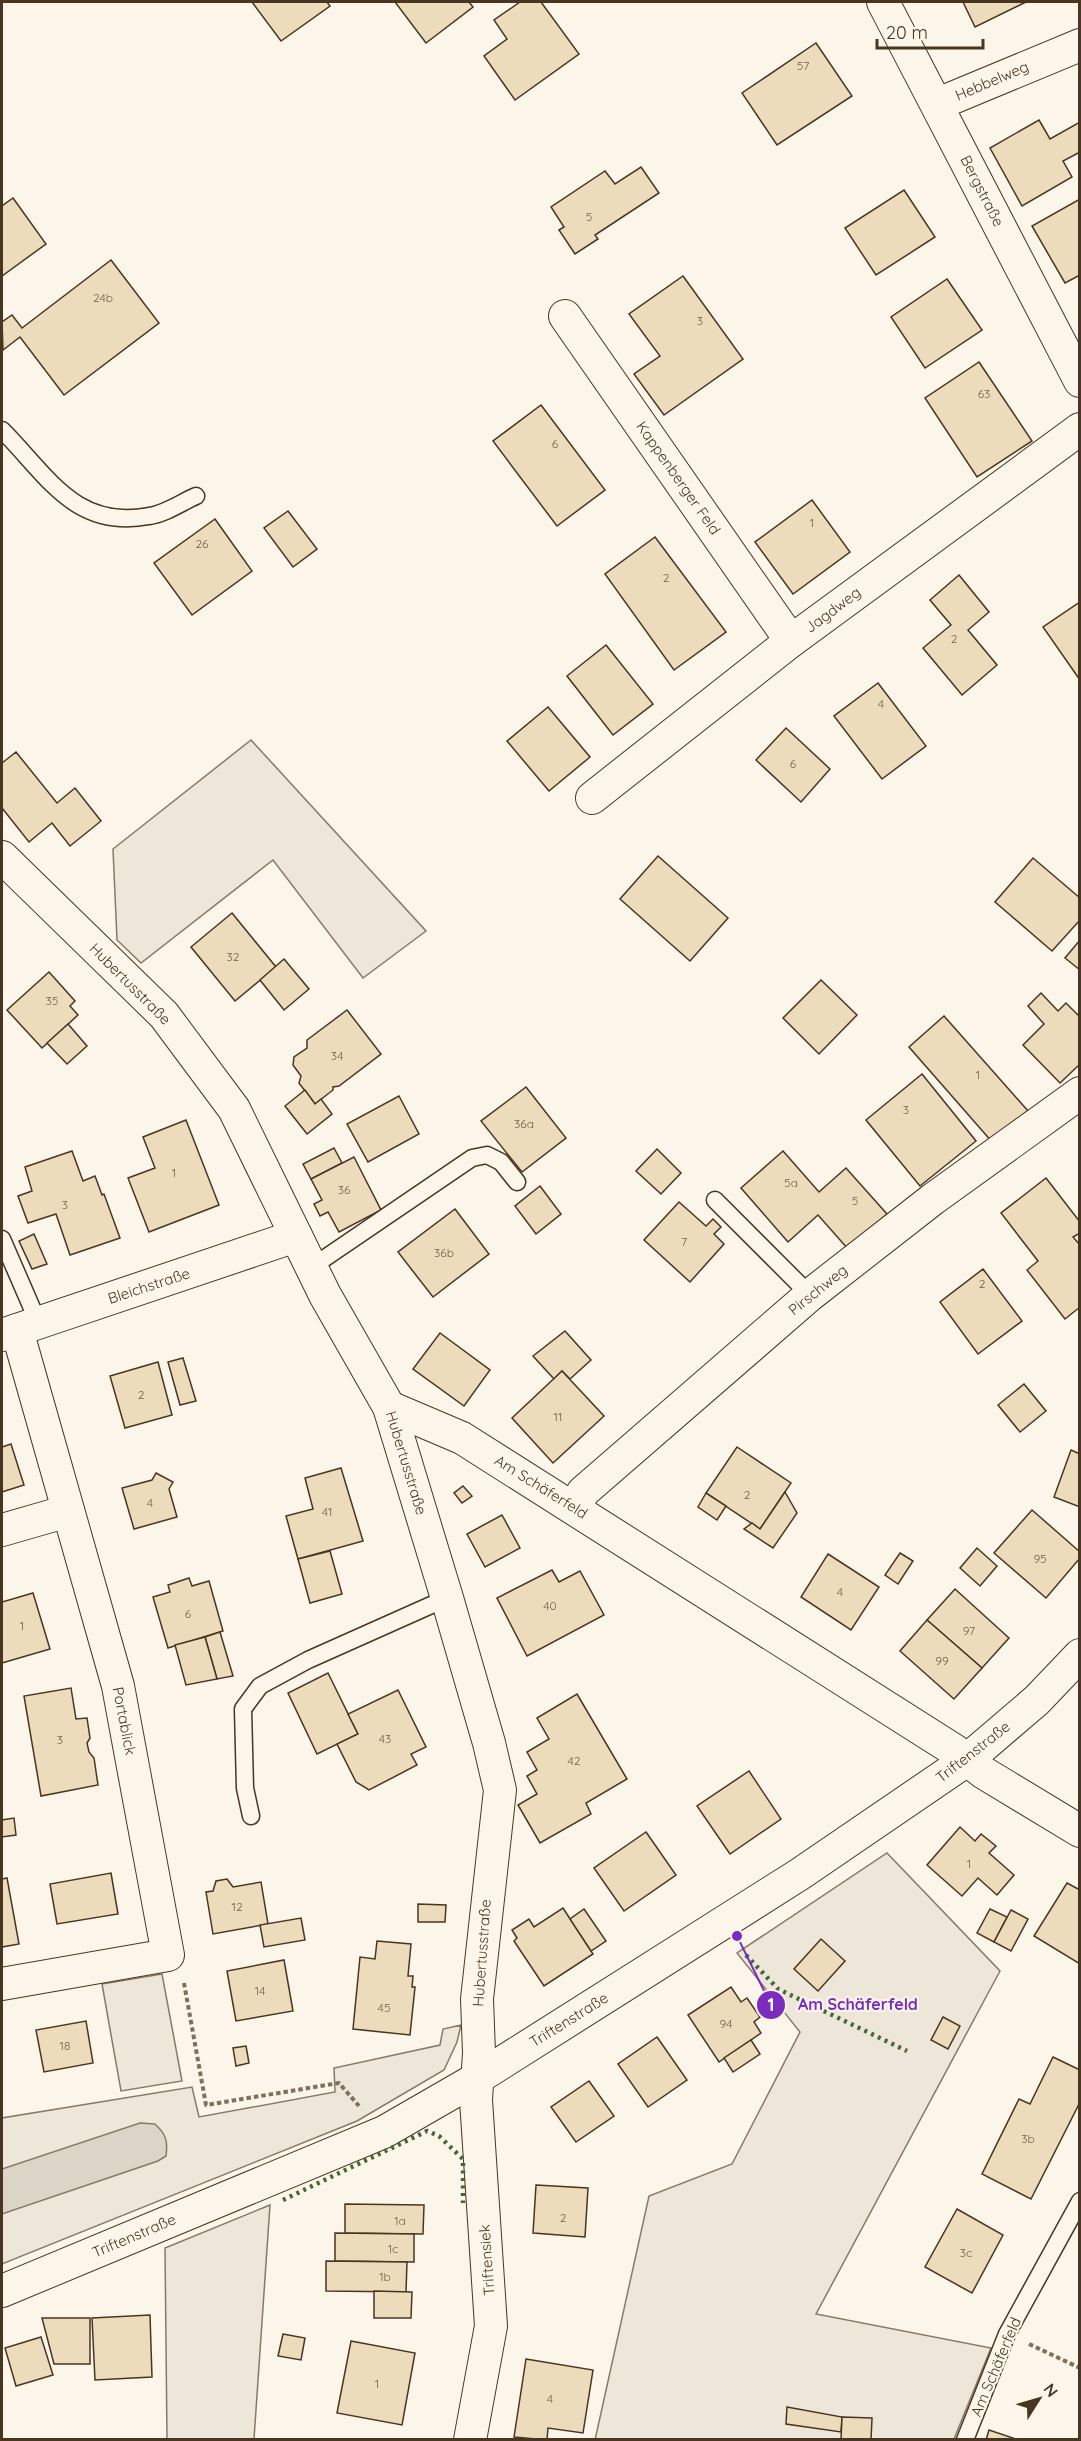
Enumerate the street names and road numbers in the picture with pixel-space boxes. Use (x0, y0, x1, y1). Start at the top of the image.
street label: Hebbelweg (952, 57, 1032, 105)
street label: Bergstraße (956, 152, 1008, 230)
street label: Kappenberger Feld (632, 417, 725, 538)
street label: Jagdweg (801, 582, 864, 637)
street label: Hubertusstraße (86, 939, 175, 1028)
street label: Pirschweg (784, 1260, 851, 1319)
street label: Bleichstraße (105, 1263, 192, 1308)
street label: Hubertusstraße (382, 1409, 431, 1517)
street label: Am Schäferfeld (491, 1450, 591, 1523)
street label: Portablick (109, 1685, 140, 1757)
street label: Triftenstraße (932, 1717, 1014, 1787)
street label: Hubertusstraße (468, 1899, 495, 2007)
street label: Triftenstraße (526, 1988, 612, 2051)
street label: Triftenstraße (89, 2209, 179, 2262)
street label: Triftensiek (475, 2224, 498, 2296)
street label: Am Schäferfeld (966, 2314, 1025, 2419)

